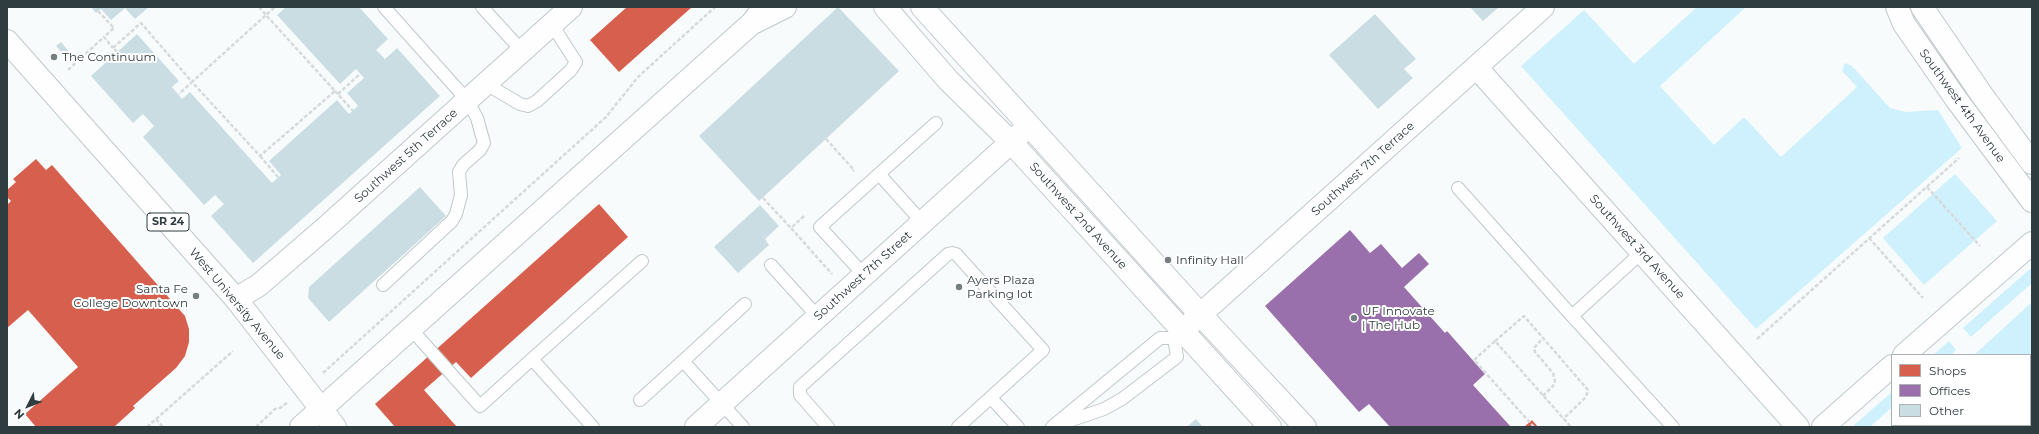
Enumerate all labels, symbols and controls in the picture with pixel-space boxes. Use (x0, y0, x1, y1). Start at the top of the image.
street label: Southwest 4th Avenue (1916, 46, 2008, 166)
place label: The Continuum (62, 50, 156, 64)
marker: The Continuum (49, 52, 59, 62)
street label: Southwest 5th Terrace (351, 106, 461, 206)
street label: Southwest 7th Terrace (1308, 119, 1418, 219)
street label: Southwest 2nd Avenue (1026, 160, 1130, 272)
street label: Southwest 3rd Avenue (1586, 192, 1688, 302)
road number: SR 24 (147, 213, 189, 231)
street label: Southwest 7th Street (811, 228, 915, 324)
street label: West University Avenue (186, 245, 288, 363)
place label: Infinity Hall (1176, 253, 1244, 267)
marker: Infinity Hall (1163, 255, 1173, 265)
place label: Ayers Plaza Parking lot (967, 273, 1035, 301)
place label: Santa Fe College Downtown (73, 282, 188, 310)
marker: Ayers Plaza Parking lot (954, 282, 964, 292)
marker: Santa Fe College Downtown (191, 291, 201, 301)
place label: UF Innovate | The Hub (1362, 304, 1435, 332)
marker: UF Innovate | The Hub (1349, 313, 1359, 323)
legend (1891, 354, 2031, 426)
text: Shops (1929, 363, 1966, 378)
text: Offices (1929, 383, 1970, 398)
north arrow (8, 386, 48, 426)
text: Other (1929, 403, 1964, 418)
text: N (11, 406, 27, 422)

